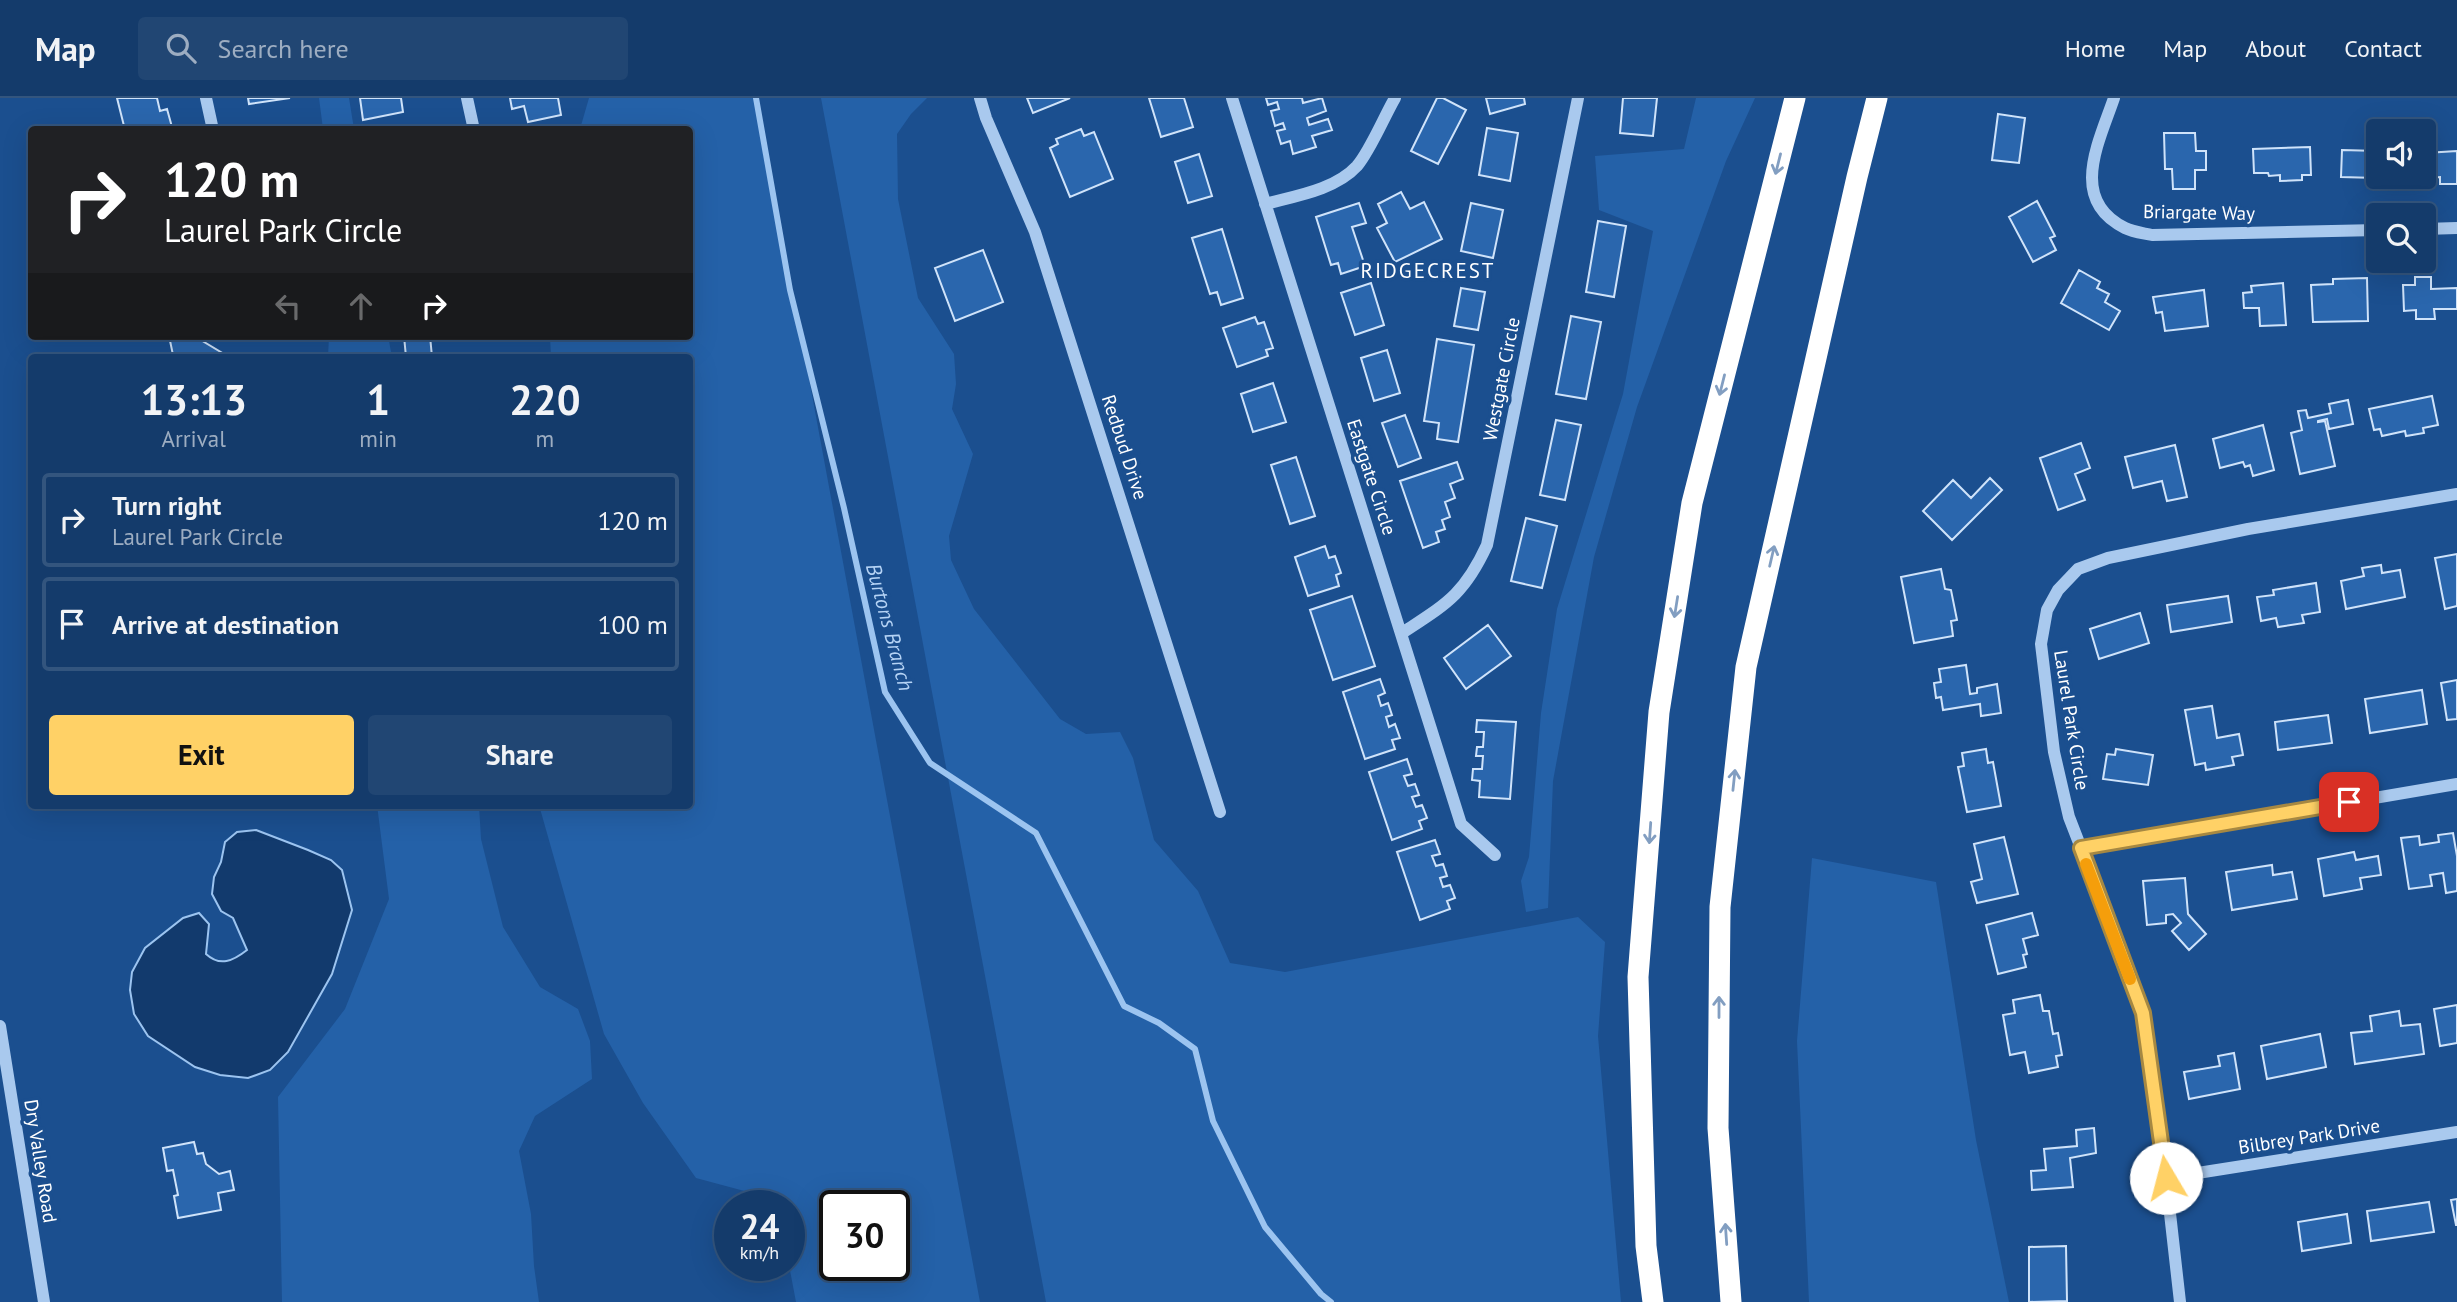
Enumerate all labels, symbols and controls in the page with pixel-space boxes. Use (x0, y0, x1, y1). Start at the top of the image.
search box (138, 17, 628, 80)
text: Map (35, 27, 96, 70)
icon: search (162, 29, 200, 67)
text: Search here (218, 32, 349, 65)
text: Home (2065, 33, 2125, 64)
text: Map (2163, 33, 2207, 64)
text: About (2245, 33, 2306, 64)
text: Contact (2344, 33, 2422, 64)
map controls (2366, 119, 2436, 273)
button: sound (2366, 119, 2436, 189)
text: 120 m (164, 147, 299, 211)
one-way arrow (1771, 152, 1784, 175)
icon: right (49, 154, 140, 245)
street label: Briargate Way (2143, 199, 2255, 225)
button: search (2366, 203, 2436, 273)
text: Laurel Park Circle (164, 209, 402, 251)
district label: RIDGECREST (1361, 257, 1496, 284)
icon: left (269, 287, 307, 325)
icon: ahead (342, 287, 380, 325)
icon: right (415, 287, 453, 325)
street label: Westgate Circle (1477, 315, 1525, 443)
text: 13:13 (140, 372, 247, 427)
text: 1 (366, 372, 390, 427)
text: 220 (509, 372, 581, 427)
one-way arrow (1715, 373, 1728, 395)
street label: Redbud Drive (1097, 392, 1153, 502)
street label: Eastgate Circle (1342, 416, 1402, 538)
text: Arrival (161, 424, 226, 453)
text: min (359, 424, 397, 453)
text: m (536, 424, 554, 453)
text: Turn right (112, 489, 221, 522)
icon: right (53, 501, 91, 539)
text: 120 m (597, 504, 668, 537)
text: Laurel Park Circle (112, 522, 283, 551)
one-way arrow (1766, 545, 1779, 568)
water label: Burtons Branch (860, 560, 920, 694)
one-way arrow (1669, 595, 1682, 618)
icon: arrive (53, 605, 91, 643)
text: Arrive at destination (112, 608, 339, 641)
text: 100 m (597, 608, 668, 641)
street label: Laurel Park Circle (2049, 648, 2095, 792)
button: Exit (49, 715, 354, 795)
button: Share (368, 715, 672, 795)
one-way arrow (1727, 769, 1740, 792)
pin (2319, 772, 2379, 832)
icon: arrive (2330, 783, 2368, 821)
one-way arrow (1643, 821, 1656, 844)
one-way arrow (1712, 995, 1726, 1018)
street label: Dry Valley Road (19, 1098, 63, 1224)
street label: Bilbrey Park Drive (2237, 1113, 2381, 1159)
position arrow (2129, 1141, 2203, 1215)
speed limit sign: 30 (819, 1190, 910, 1281)
text: 24 (740, 1203, 779, 1249)
one-way arrow (1719, 1223, 1732, 1246)
text: km/h (740, 1241, 779, 1264)

